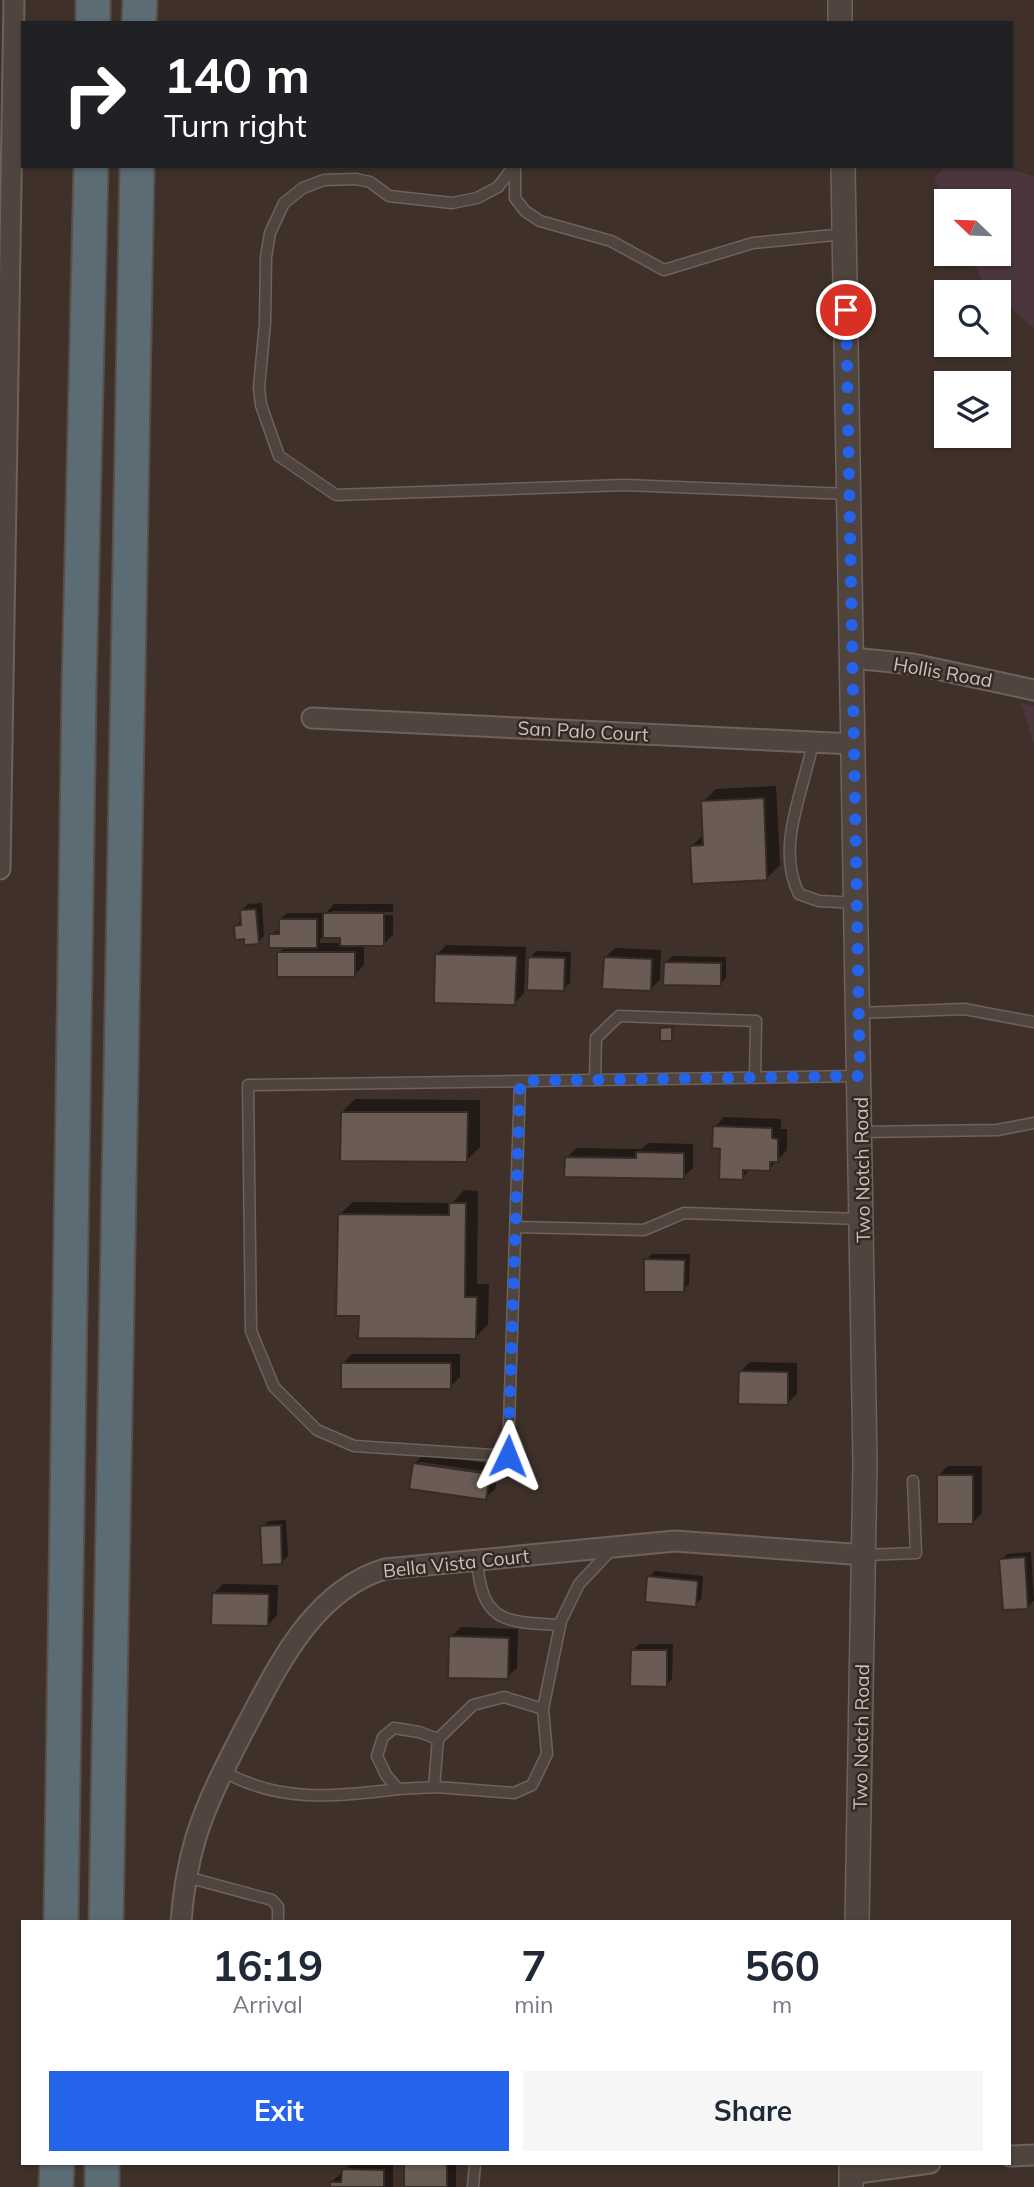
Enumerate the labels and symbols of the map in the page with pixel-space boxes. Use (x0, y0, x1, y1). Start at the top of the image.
north arrow (934, 189, 1012, 266)
pin (816, 280, 876, 340)
street label: Hollis Road (892, 652, 994, 692)
street label: San Palo Court (517, 716, 649, 746)
street label: Two Notch Road (849, 1097, 875, 1243)
position arrow (471, 1419, 545, 1493)
street label: Bella Vista Court (382, 1543, 531, 1583)
street label: Two Notch Road (848, 1664, 874, 1810)

